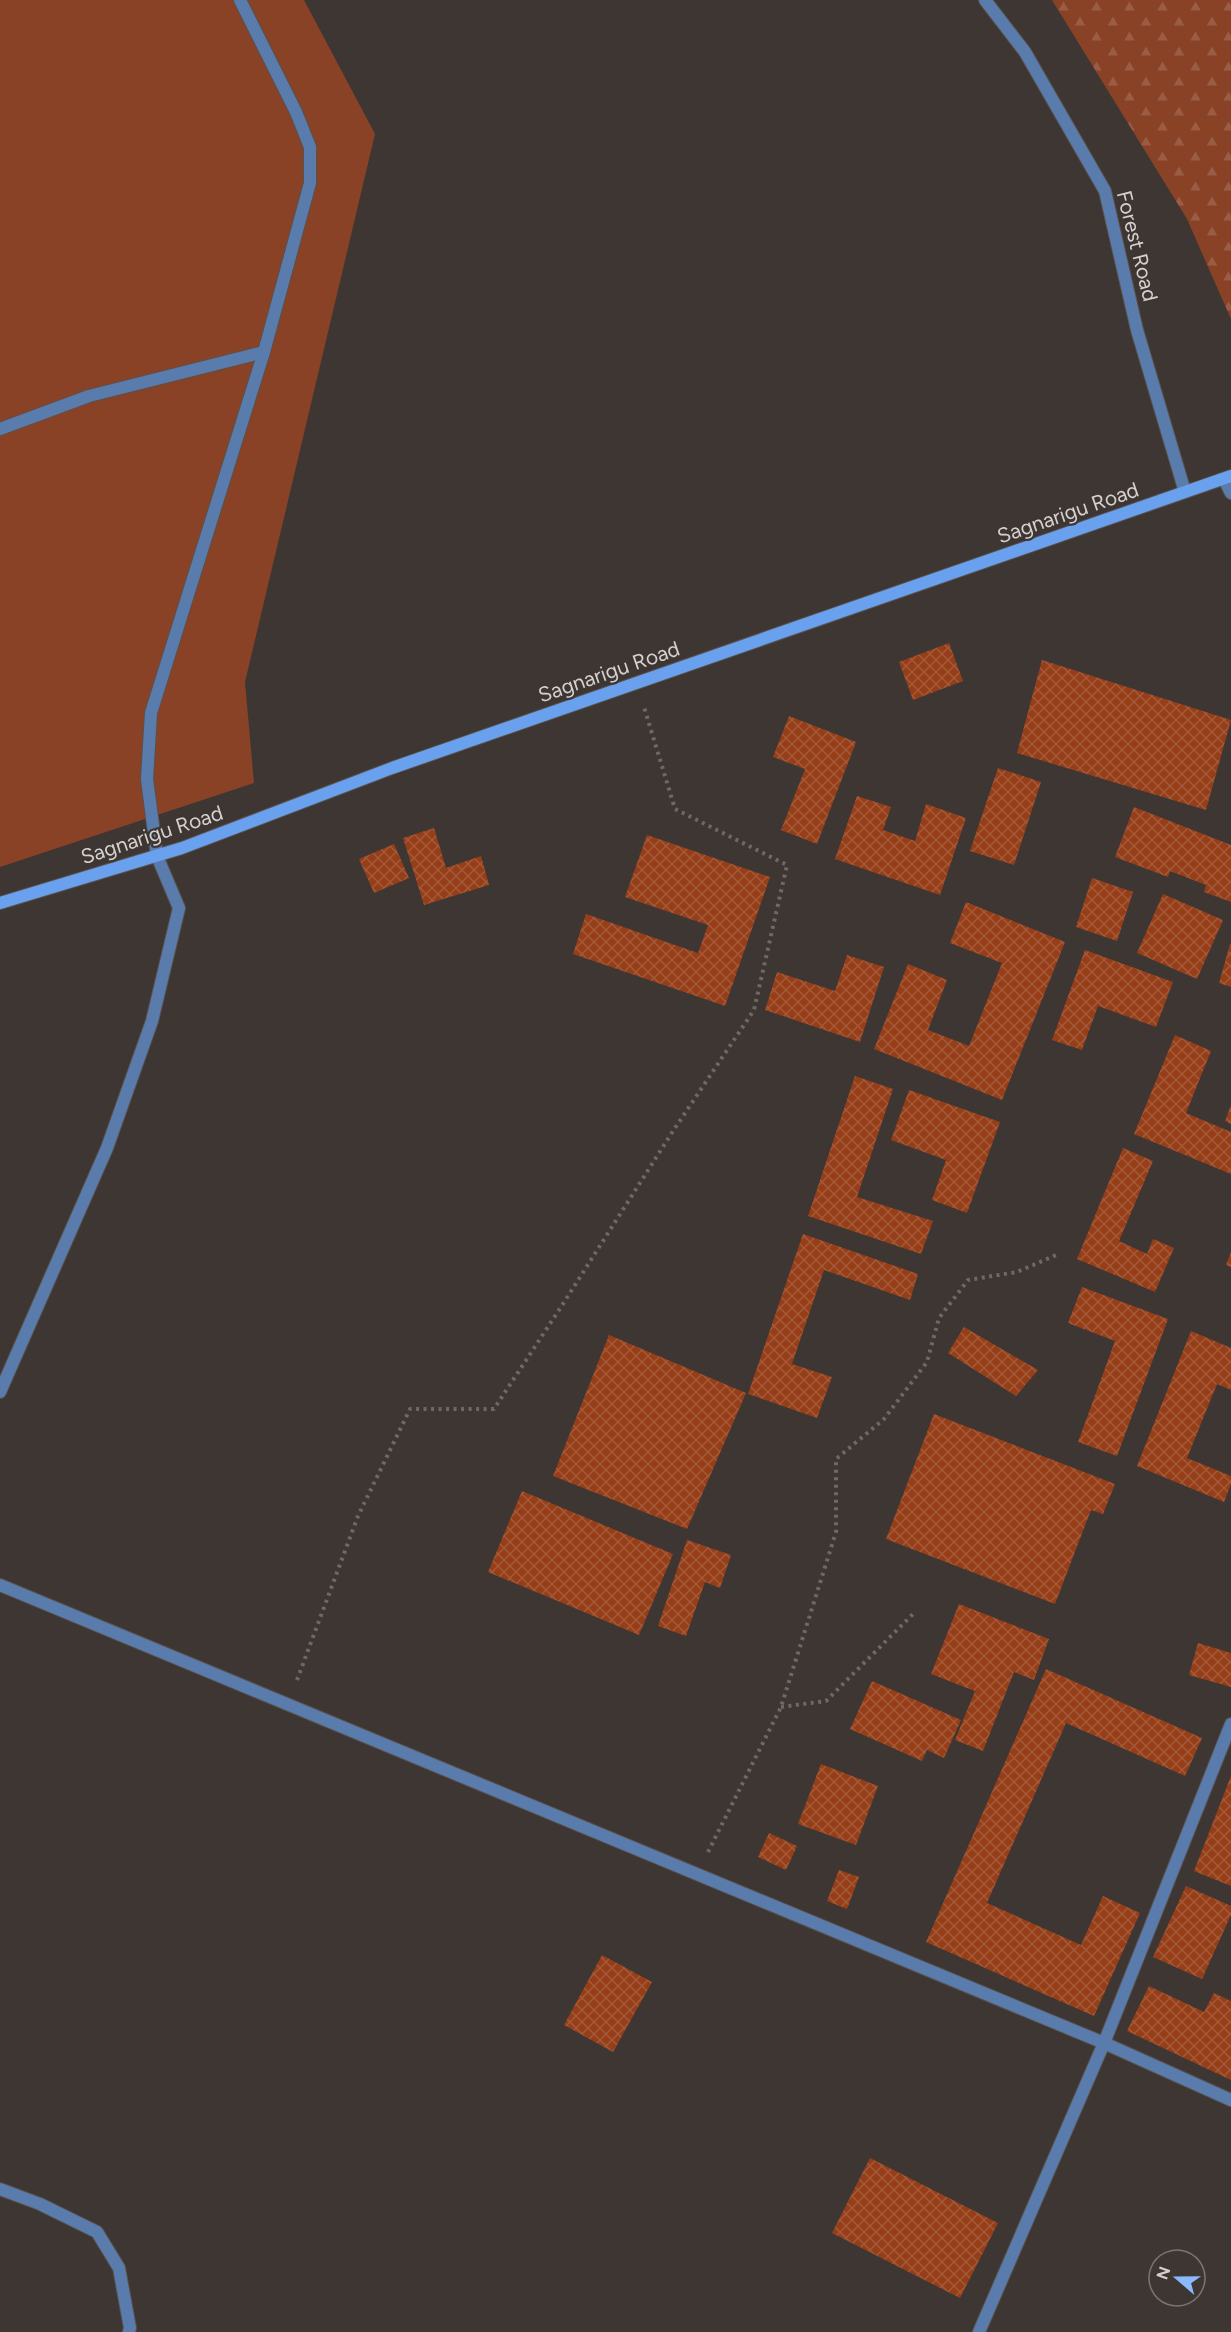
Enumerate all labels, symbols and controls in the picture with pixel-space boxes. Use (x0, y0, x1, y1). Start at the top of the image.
street label: Forest Road (1112, 188, 1163, 304)
street label: Sagnarigu Road (994, 477, 1142, 548)
street label: Sagnarigu Road (535, 636, 683, 707)
street label: Sagnarigu Road (78, 800, 226, 869)
north arrow (1147, 2248, 1207, 2308)
text: N (1152, 2264, 1174, 2282)

